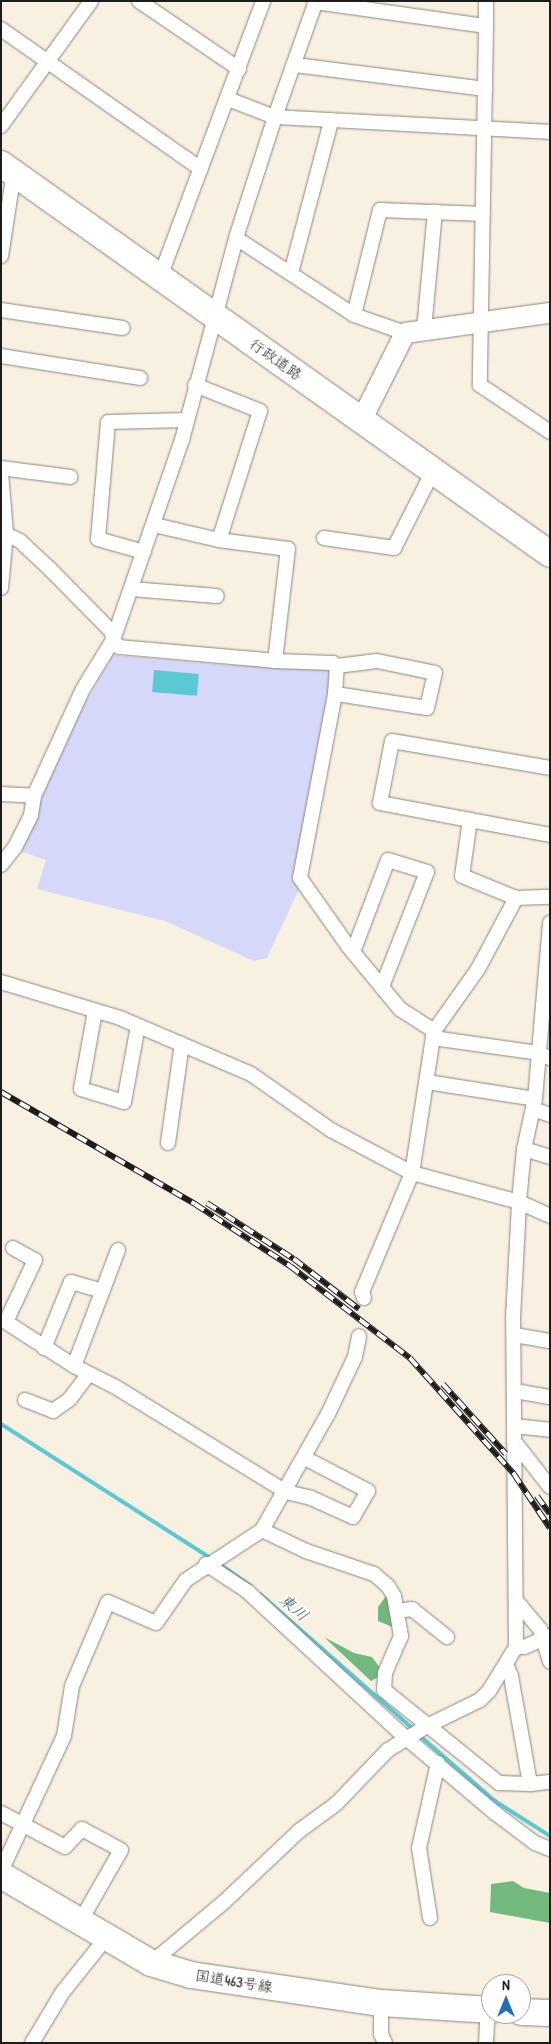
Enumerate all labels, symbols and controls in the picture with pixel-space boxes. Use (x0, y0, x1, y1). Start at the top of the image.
street label: 行政道路 (246, 334, 306, 384)
water label: 東川 (276, 1589, 312, 1625)
street label: 国道463号線 (194, 1966, 274, 1996)
north arrow (481, 1974, 531, 2024)
text: N (502, 1975, 510, 1994)

